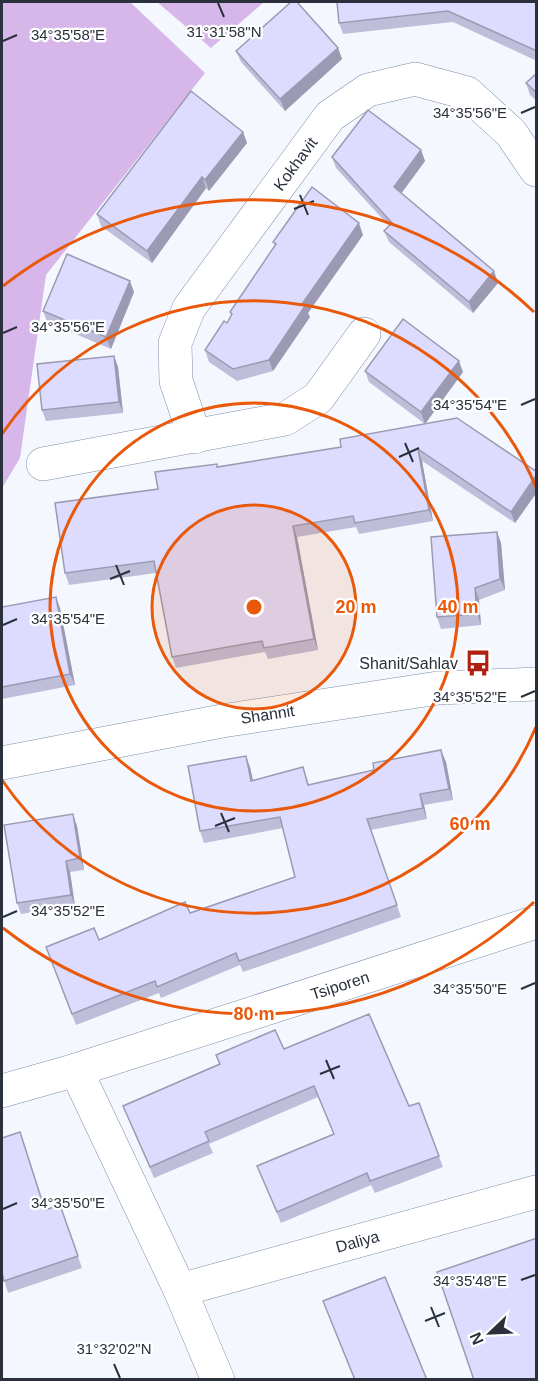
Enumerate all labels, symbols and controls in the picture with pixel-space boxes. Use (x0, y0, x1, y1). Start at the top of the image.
text: 31°31'58"N (186, 23, 262, 40)
text: 34°35'58"E (31, 26, 105, 43)
text: 34°35'56"E (433, 104, 507, 121)
street label: Kokhavit (270, 133, 320, 193)
text: 34°35'56"E (31, 318, 105, 335)
text: 34°35'54"E (433, 396, 507, 413)
centre of rings (244, 597, 264, 617)
text: 20 m (335, 597, 377, 617)
text: 40 m (437, 597, 479, 617)
text: 34°35'54"E (31, 610, 105, 627)
bus stop icon: Shanit/Sahlav (463, 648, 493, 678)
place label: Shanit/Sahlav (359, 655, 458, 672)
text: 34°35'52"E (433, 688, 507, 705)
street label: Shannit (239, 701, 296, 727)
text: 60 m (449, 814, 491, 834)
text: 34°35'52"E (31, 902, 105, 919)
street label: Tsiporen (308, 968, 371, 1002)
text: 34°35'50"E (433, 980, 507, 997)
text: 80 m (233, 1004, 275, 1024)
text: 34°35'50"E (31, 1194, 105, 1211)
street label: Daliya (334, 1227, 381, 1255)
text: 34°35'48"E (433, 1272, 507, 1289)
north arrow (460, 1303, 520, 1363)
text: N (467, 1330, 487, 1347)
text: 31°32'02"N (76, 1340, 152, 1357)

